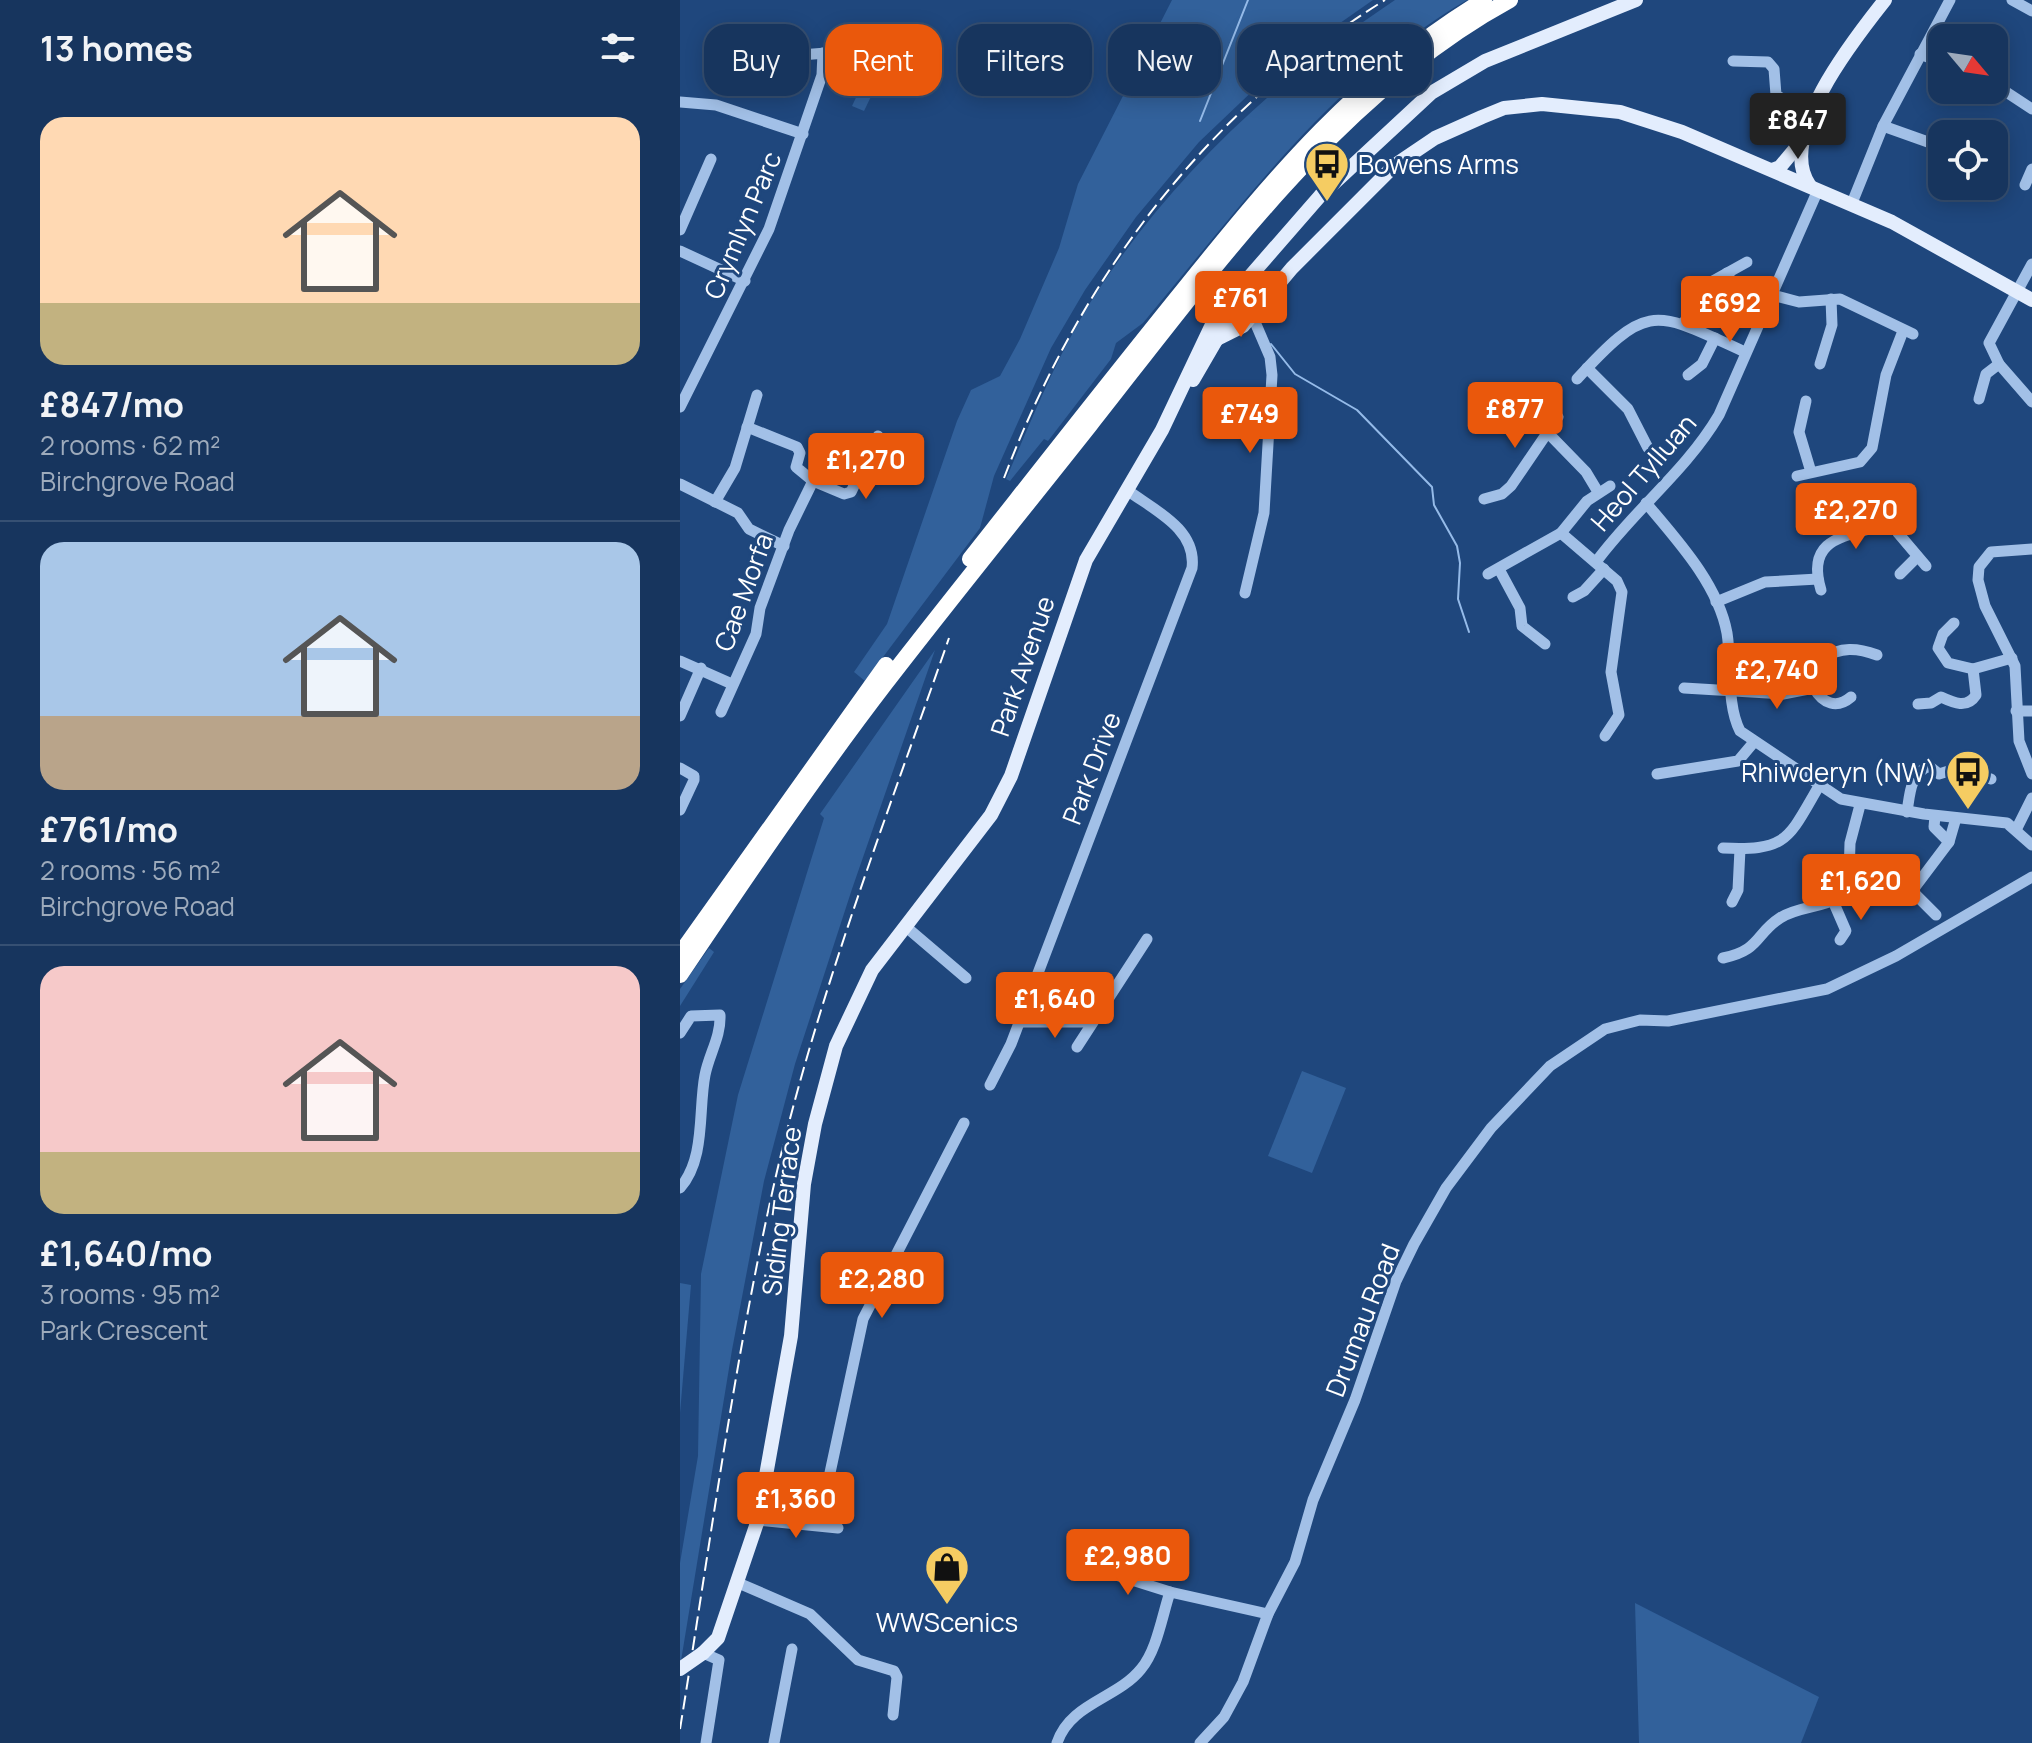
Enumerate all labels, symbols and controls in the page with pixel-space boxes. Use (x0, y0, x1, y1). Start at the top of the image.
chip: Buy (704, 24, 809, 96)
chip: Rent (825, 24, 942, 96)
chip: Filters (958, 24, 1092, 96)
chip: New (1108, 24, 1221, 96)
chip: Apartment (1237, 24, 1432, 96)
north arrow (1928, 24, 2008, 104)
map controls (1928, 24, 2008, 200)
text: 13 homes (40, 25, 193, 71)
icon: filters (596, 26, 640, 70)
pin: £847 (1751, 93, 1845, 161)
text: £847 (1768, 101, 1828, 137)
button: locate (1928, 120, 2008, 200)
bus stop icon: Bowens Arms (1303, 140, 1351, 203)
street label: Crymlyn Parc (695, 146, 789, 304)
place label: Bowens Arms (1358, 146, 1519, 182)
icon: home (268, 169, 412, 313)
pin: £761 (1194, 271, 1288, 339)
pin: £692 (1683, 276, 1777, 344)
text: £761 (1213, 279, 1269, 315)
text: £692 (1699, 284, 1761, 320)
text: £847/mo (40, 381, 184, 427)
pin: £877 (1468, 382, 1562, 450)
pin: £749 (1203, 387, 1297, 455)
text: £877 (1486, 390, 1544, 426)
text: £749 (1220, 395, 1280, 431)
street label: Heol Tylluan (1582, 406, 1704, 538)
text: 2 rooms · 62 m² (40, 427, 220, 463)
pin: £1,270 (801, 433, 931, 501)
text: £1,270 (826, 441, 906, 477)
text: Birchgrove Road (40, 463, 235, 499)
pin: £2,270 (1791, 483, 1921, 551)
text: £2,270 (1814, 491, 1898, 527)
street label: Cae Morfa (705, 528, 781, 656)
street label: Park Avenue (981, 591, 1063, 741)
icon: home (268, 594, 412, 738)
pin: £2,740 (1712, 643, 1842, 711)
text: £2,740 (1735, 651, 1819, 687)
street label: Park Drive (1053, 707, 1129, 829)
bus stop icon: Rhiwderyn (NW) (1944, 748, 1992, 811)
place label: Rhiwderyn (NW) (1741, 754, 1937, 790)
text: £761/mo (40, 806, 178, 852)
text: 2 rooms · 56 m² (40, 852, 221, 888)
pin: £1,620 (1796, 854, 1926, 922)
text: £1,620 (1820, 862, 1902, 898)
text: Birchgrove Road (40, 888, 235, 924)
pin: £1,640 (990, 972, 1120, 1040)
text: £1,640 (1014, 980, 1096, 1016)
icon: home (268, 1018, 412, 1162)
street label: Siding Terrace (753, 1124, 809, 1298)
text: £1,640/mo (40, 1230, 212, 1276)
street label: Drumau Road (1316, 1238, 1408, 1402)
pin: £2,280 (817, 1252, 947, 1320)
text: £2,280 (839, 1260, 925, 1296)
text: 3 rooms · 95 m² (40, 1276, 220, 1312)
text: Park Crescent (40, 1312, 208, 1348)
pin: £1,360 (731, 1472, 861, 1540)
text: £1,360 (755, 1480, 837, 1516)
pin: £2,980 (1063, 1529, 1193, 1597)
text: £2,980 (1084, 1537, 1172, 1573)
shop icon: WWScenics (923, 1543, 971, 1606)
place label: WWScenics (876, 1604, 1018, 1640)

